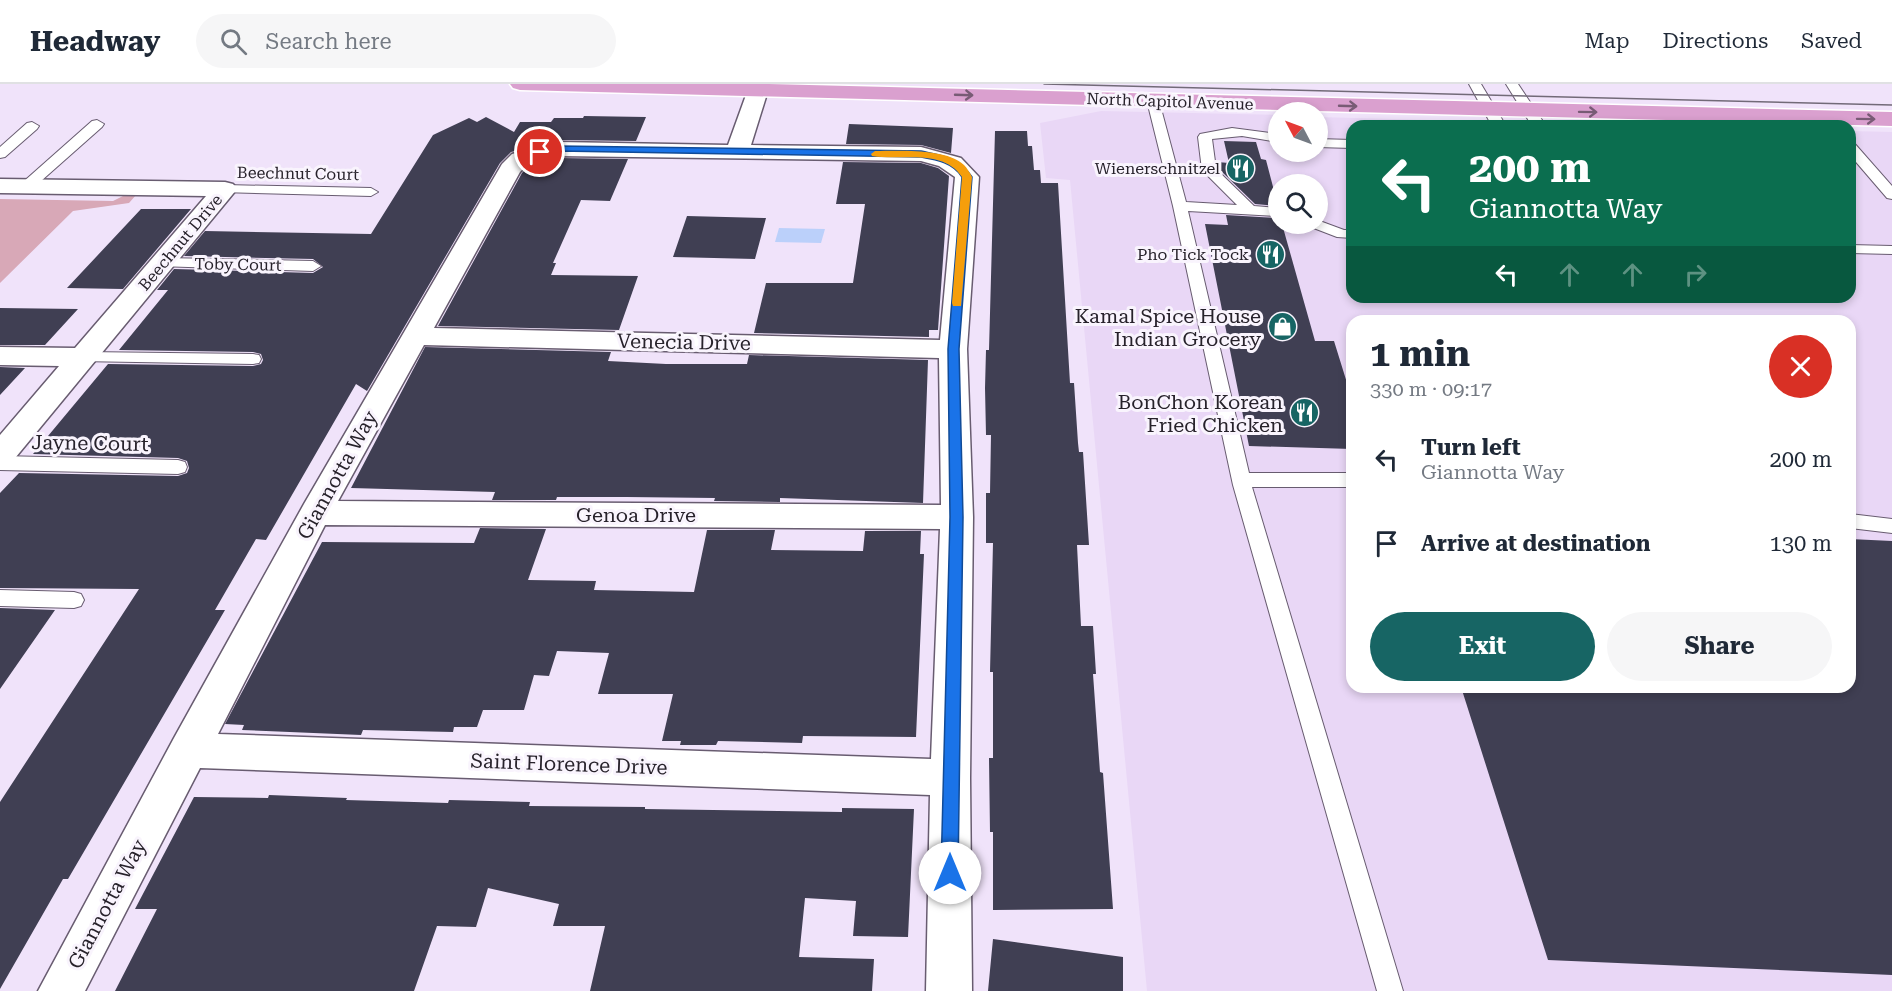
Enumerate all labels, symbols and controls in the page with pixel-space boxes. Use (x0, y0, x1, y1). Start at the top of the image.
search box (196, 14, 616, 68)
text: Headway (30, 25, 160, 58)
icon: search (217, 25, 250, 58)
text: Search here (265, 29, 391, 54)
text: Map (1585, 29, 1629, 53)
text: Directions (1662, 29, 1768, 53)
text: Saved (1801, 29, 1862, 53)
street label: North Capitol Avenue (1086, 89, 1254, 114)
one-way arrow (953, 90, 973, 101)
one-way arrow (1338, 101, 1358, 112)
north arrow (1268, 102, 1328, 162)
map controls (1268, 102, 1328, 234)
one-way arrow (1577, 106, 1597, 118)
one-way arrow (1856, 113, 1876, 125)
pin (514, 126, 565, 177)
icon: arrive (523, 135, 556, 168)
text: 200 m (1469, 143, 1591, 192)
icon: left (1370, 144, 1448, 222)
restaurant icon: Wienerschnitzel (1225, 152, 1257, 184)
place label: Wienerschnitzel (1095, 159, 1220, 178)
street label: Beechnut Court (237, 163, 359, 184)
button: search (1268, 174, 1328, 234)
street label: Beechnut Drive (135, 190, 226, 294)
text: Giannotta Way (1469, 193, 1662, 225)
restaurant icon: Pho Tick Tock (1254, 238, 1286, 270)
place label: Pho Tick Tock (1137, 245, 1249, 264)
street label: Toby Court (194, 254, 282, 275)
icon: left (1490, 258, 1523, 291)
icon: ahead (1553, 258, 1586, 291)
icon: ahead (1616, 258, 1649, 291)
icon: right (1679, 258, 1712, 291)
place label: Kamal Spice House Indian Grocery (1075, 304, 1261, 351)
shop icon: Kamal Spice House Indian Grocery (1266, 311, 1298, 343)
street label: Venecia Drive (617, 329, 751, 355)
text: 1 min (1370, 333, 1470, 375)
button: close (1769, 335, 1832, 398)
text: 330 m · 09:17 (1370, 377, 1492, 401)
place label: BonChon Korean Fried Chicken (1118, 390, 1283, 437)
restaurant icon: BonChon Korean Fried Chicken (1288, 397, 1320, 429)
street label: Giannotta Way (292, 406, 382, 543)
street label: Jayne Court (31, 430, 149, 456)
text: Turn left (1421, 435, 1521, 460)
icon: left (1370, 443, 1403, 476)
text: 200 m (1769, 447, 1832, 472)
text: Giannotta Way (1421, 460, 1564, 484)
street label: Genoa Drive (576, 503, 696, 527)
icon: arrive (1370, 527, 1403, 560)
text: Arrive at destination (1421, 531, 1650, 556)
text: 130 m (1769, 531, 1832, 556)
button: Exit (1370, 612, 1595, 681)
button: Share (1607, 612, 1832, 681)
street label: Saint Florence Drive (470, 749, 668, 779)
street label: Giannotta Way (63, 835, 151, 973)
position arrow (918, 841, 982, 905)

